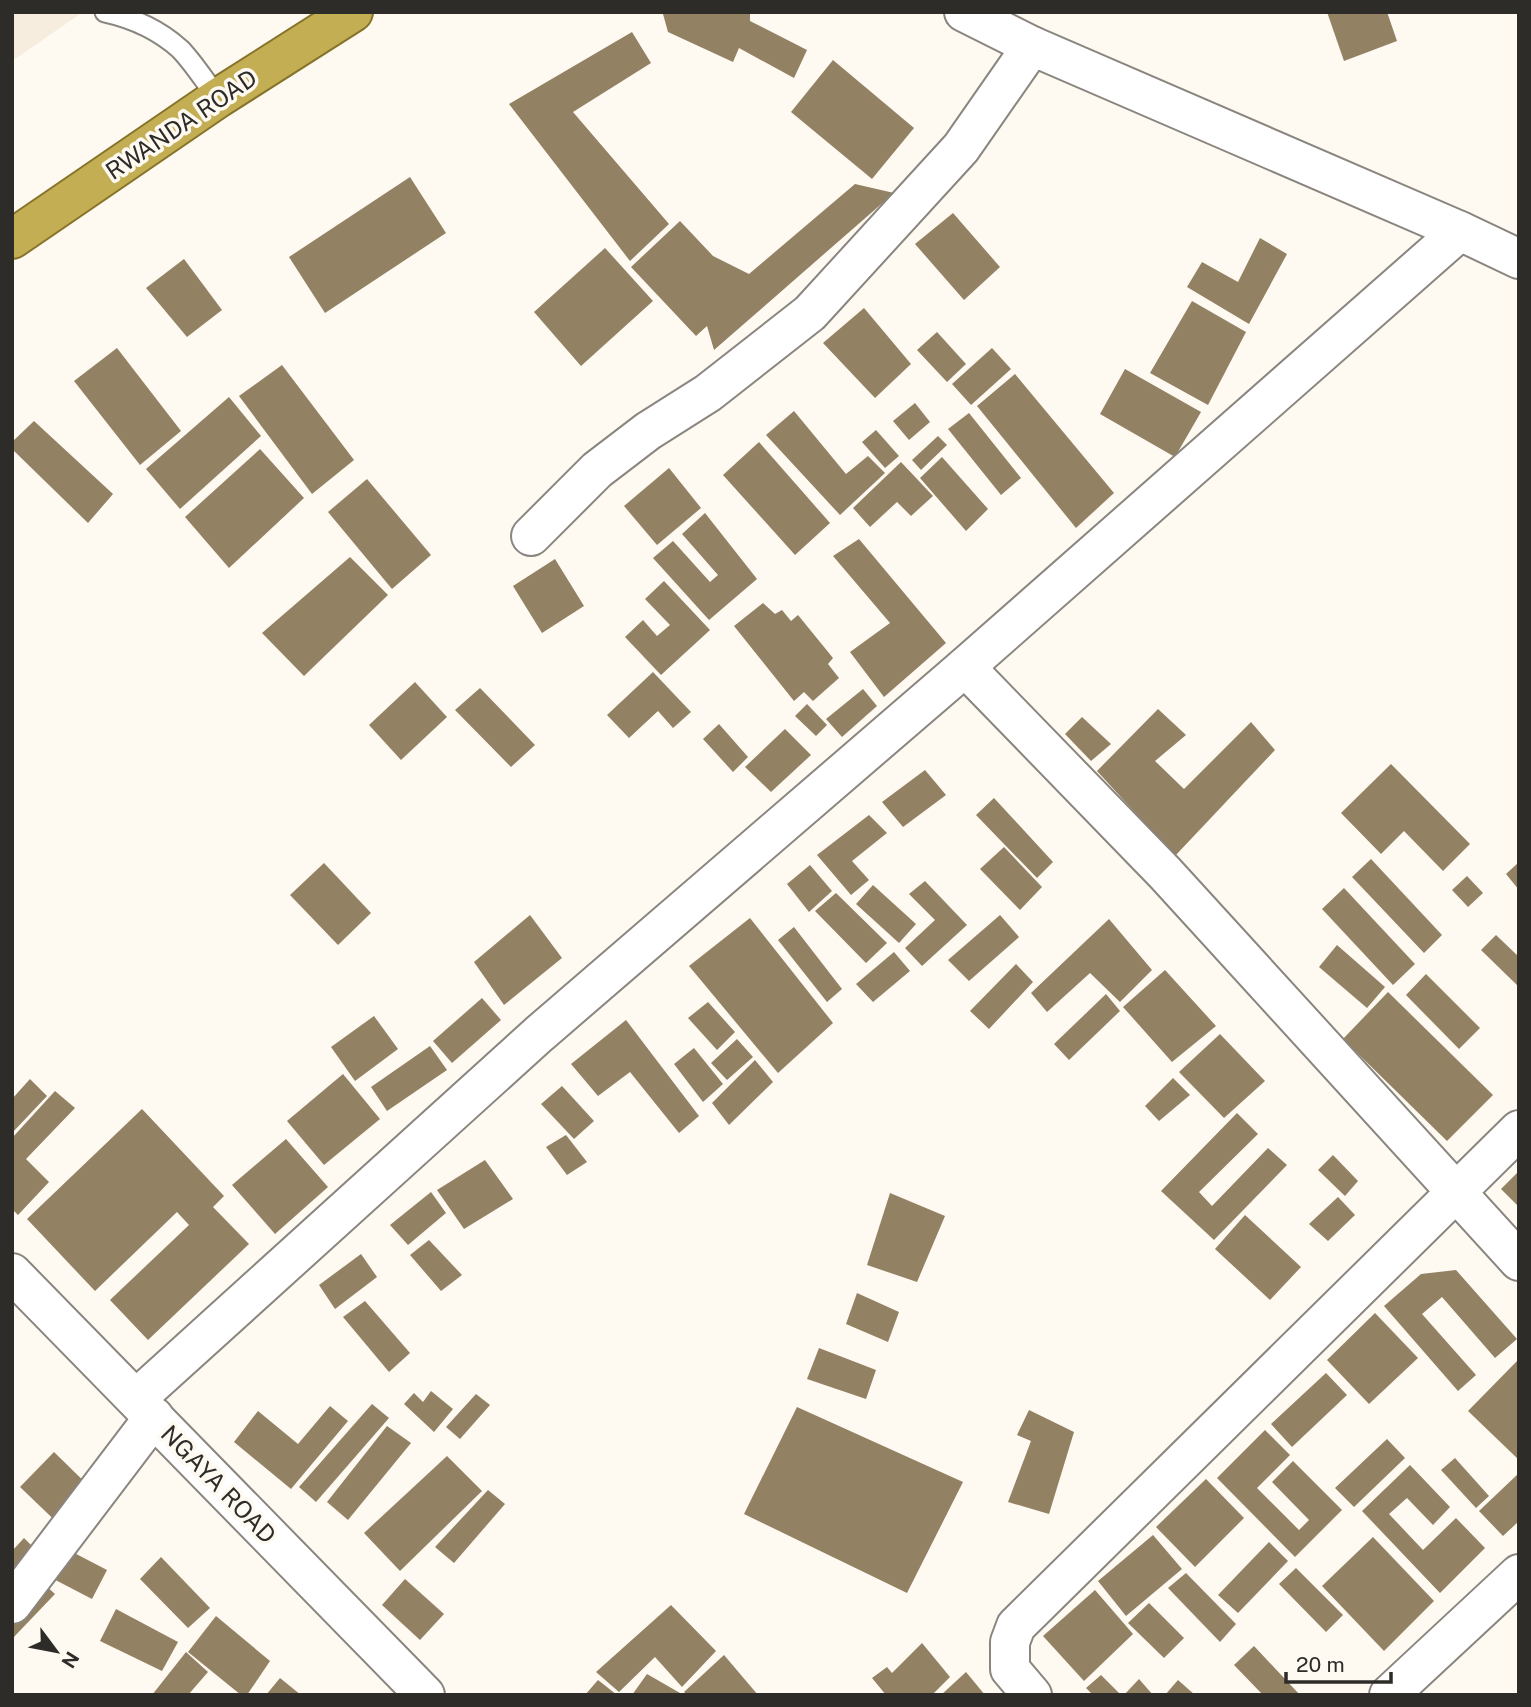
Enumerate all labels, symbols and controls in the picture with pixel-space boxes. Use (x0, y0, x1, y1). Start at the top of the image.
street label: RWANDA ROAD (100, 63, 262, 185)
street label: NGAYA ROAD (156, 1419, 282, 1549)
north arrow (21, 1616, 91, 1686)
scale bar (1286, 1640, 1391, 1684)
text: N (57, 1648, 84, 1672)
text: 20 m (1296, 1652, 1345, 1677)

